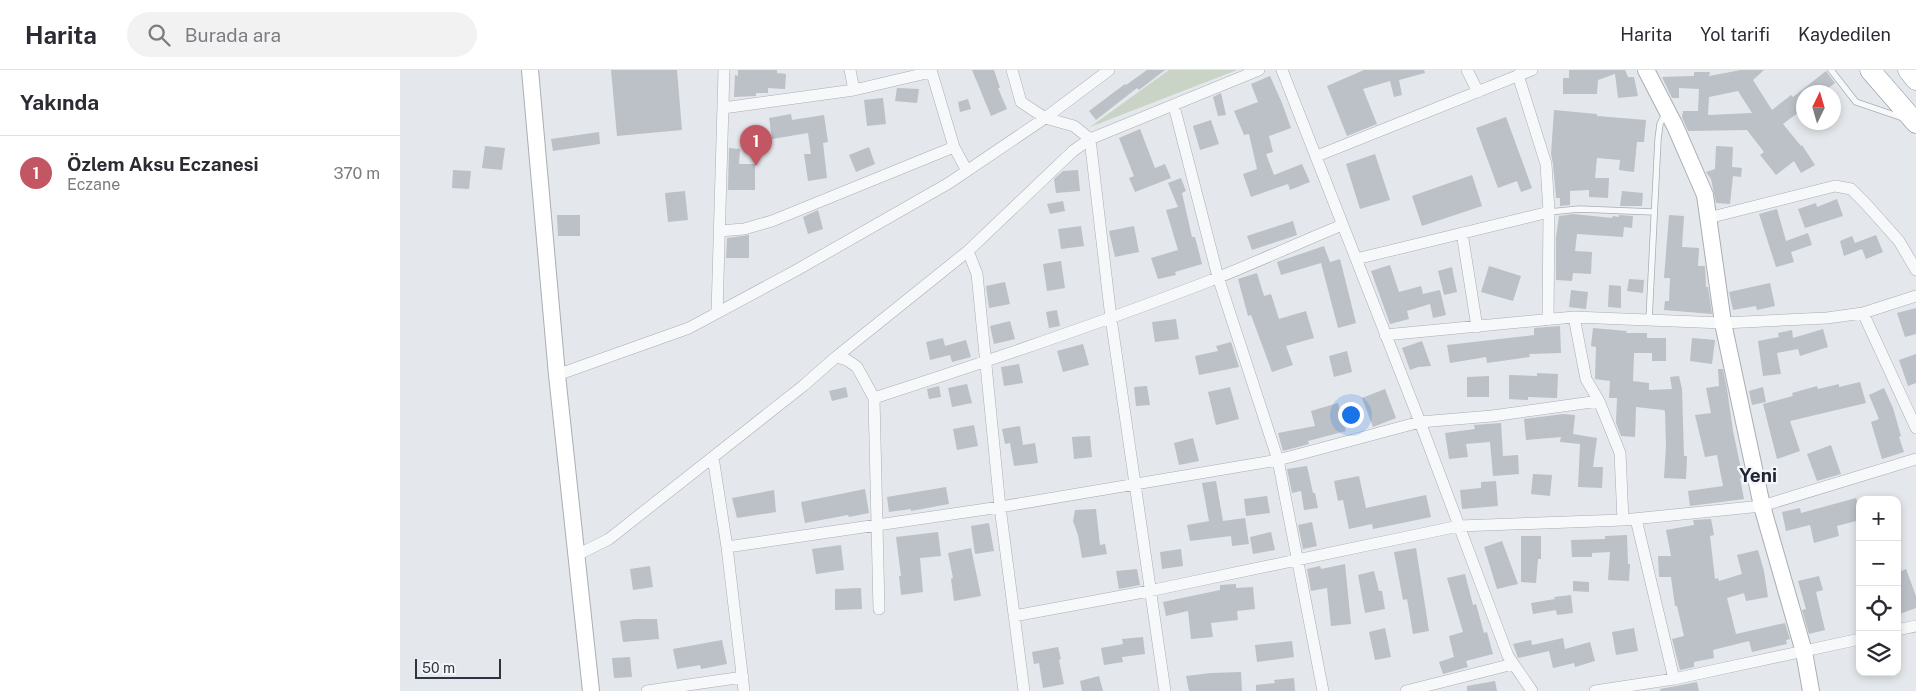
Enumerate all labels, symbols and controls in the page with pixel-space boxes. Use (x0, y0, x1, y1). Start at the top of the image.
search box (127, 12, 477, 57)
text: Harita (25, 21, 97, 49)
icon: search (145, 21, 173, 49)
text: Burada ara (185, 24, 281, 46)
text: Harita (1620, 24, 1672, 45)
text: Yol tarifi (1700, 24, 1770, 45)
text: Kaydedilen (1798, 24, 1891, 45)
north arrow (1796, 85, 1841, 130)
text: Yakında (20, 90, 99, 115)
pin: 1 (740, 125, 772, 166)
text: Özlem Aksu Eczanesi (67, 153, 259, 175)
text: 1 (33, 164, 39, 183)
text: 370 m (333, 164, 380, 183)
text: Eczane (67, 175, 120, 194)
your location (1338, 402, 1364, 428)
district label: Yeni (1739, 464, 1777, 486)
map controls (1856, 496, 1901, 676)
button: + (1856, 496, 1901, 541)
button: − (1856, 541, 1901, 586)
button: locate (1856, 586, 1901, 631)
button: layers (1856, 631, 1901, 676)
scale bar (415, 656, 501, 679)
text: 50 m (422, 660, 455, 676)

